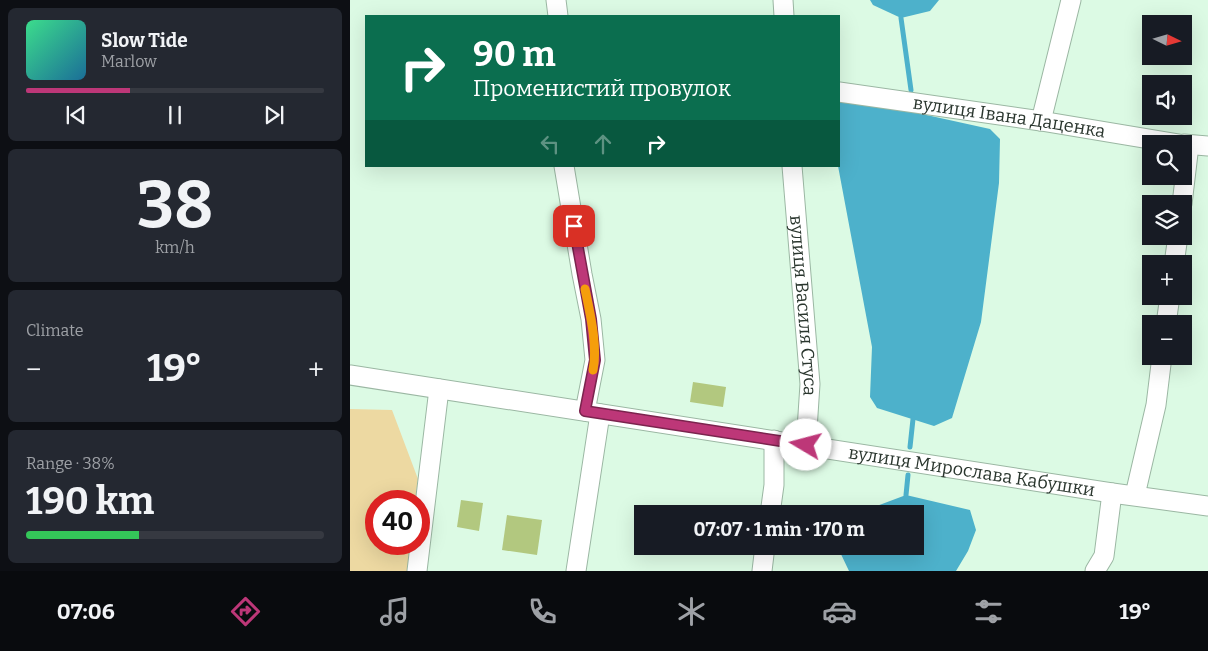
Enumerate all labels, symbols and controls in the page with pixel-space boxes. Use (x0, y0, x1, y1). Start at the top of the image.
north arrow (1142, 15, 1192, 65)
map controls (1142, 15, 1192, 365)
text: Slow Tide (101, 29, 188, 52)
text: 90 m (473, 33, 556, 75)
icon: right (390, 35, 455, 100)
text: Marlow (101, 52, 157, 71)
text: Променистий провулок (473, 75, 731, 102)
button: sound (1142, 75, 1192, 125)
street label: вулиця Івана Даценка (912, 92, 1107, 143)
icon: previous (62, 101, 90, 129)
icon: pause (161, 101, 189, 129)
icon: next (260, 101, 288, 129)
icon: left (536, 130, 564, 158)
icon: ahead (589, 130, 617, 158)
icon: right (642, 130, 670, 158)
button: search (1142, 135, 1192, 185)
text: 38 (137, 166, 213, 244)
button: layers (1142, 195, 1192, 245)
pin (553, 205, 595, 247)
icon: arrive (560, 212, 588, 240)
street label: вулиця Василя Стуса (785, 214, 821, 397)
text: km/h (155, 238, 195, 257)
button: + (1142, 255, 1192, 305)
button: − (1142, 315, 1192, 365)
text: Climate (26, 321, 84, 340)
text: 19° (147, 345, 202, 391)
text: − (26, 353, 41, 386)
text: + (308, 353, 324, 386)
position arrow (779, 418, 831, 470)
street label: вулиця Мирослава Кабушки (847, 441, 1096, 501)
text: Range · 38% (26, 454, 115, 473)
text: 190 km (26, 478, 154, 524)
speed limit sign: 40 (365, 490, 430, 555)
text: 07:07 · 1 min · 170 m (693, 518, 865, 541)
icon: directions (228, 594, 263, 629)
icon: music (377, 594, 412, 629)
icon: phone (525, 594, 560, 629)
icon: climate (674, 594, 709, 629)
icon: car (822, 594, 857, 629)
icon: filters (971, 594, 1006, 629)
text: 07:06 (57, 598, 115, 625)
text: 19° (1119, 598, 1151, 625)

